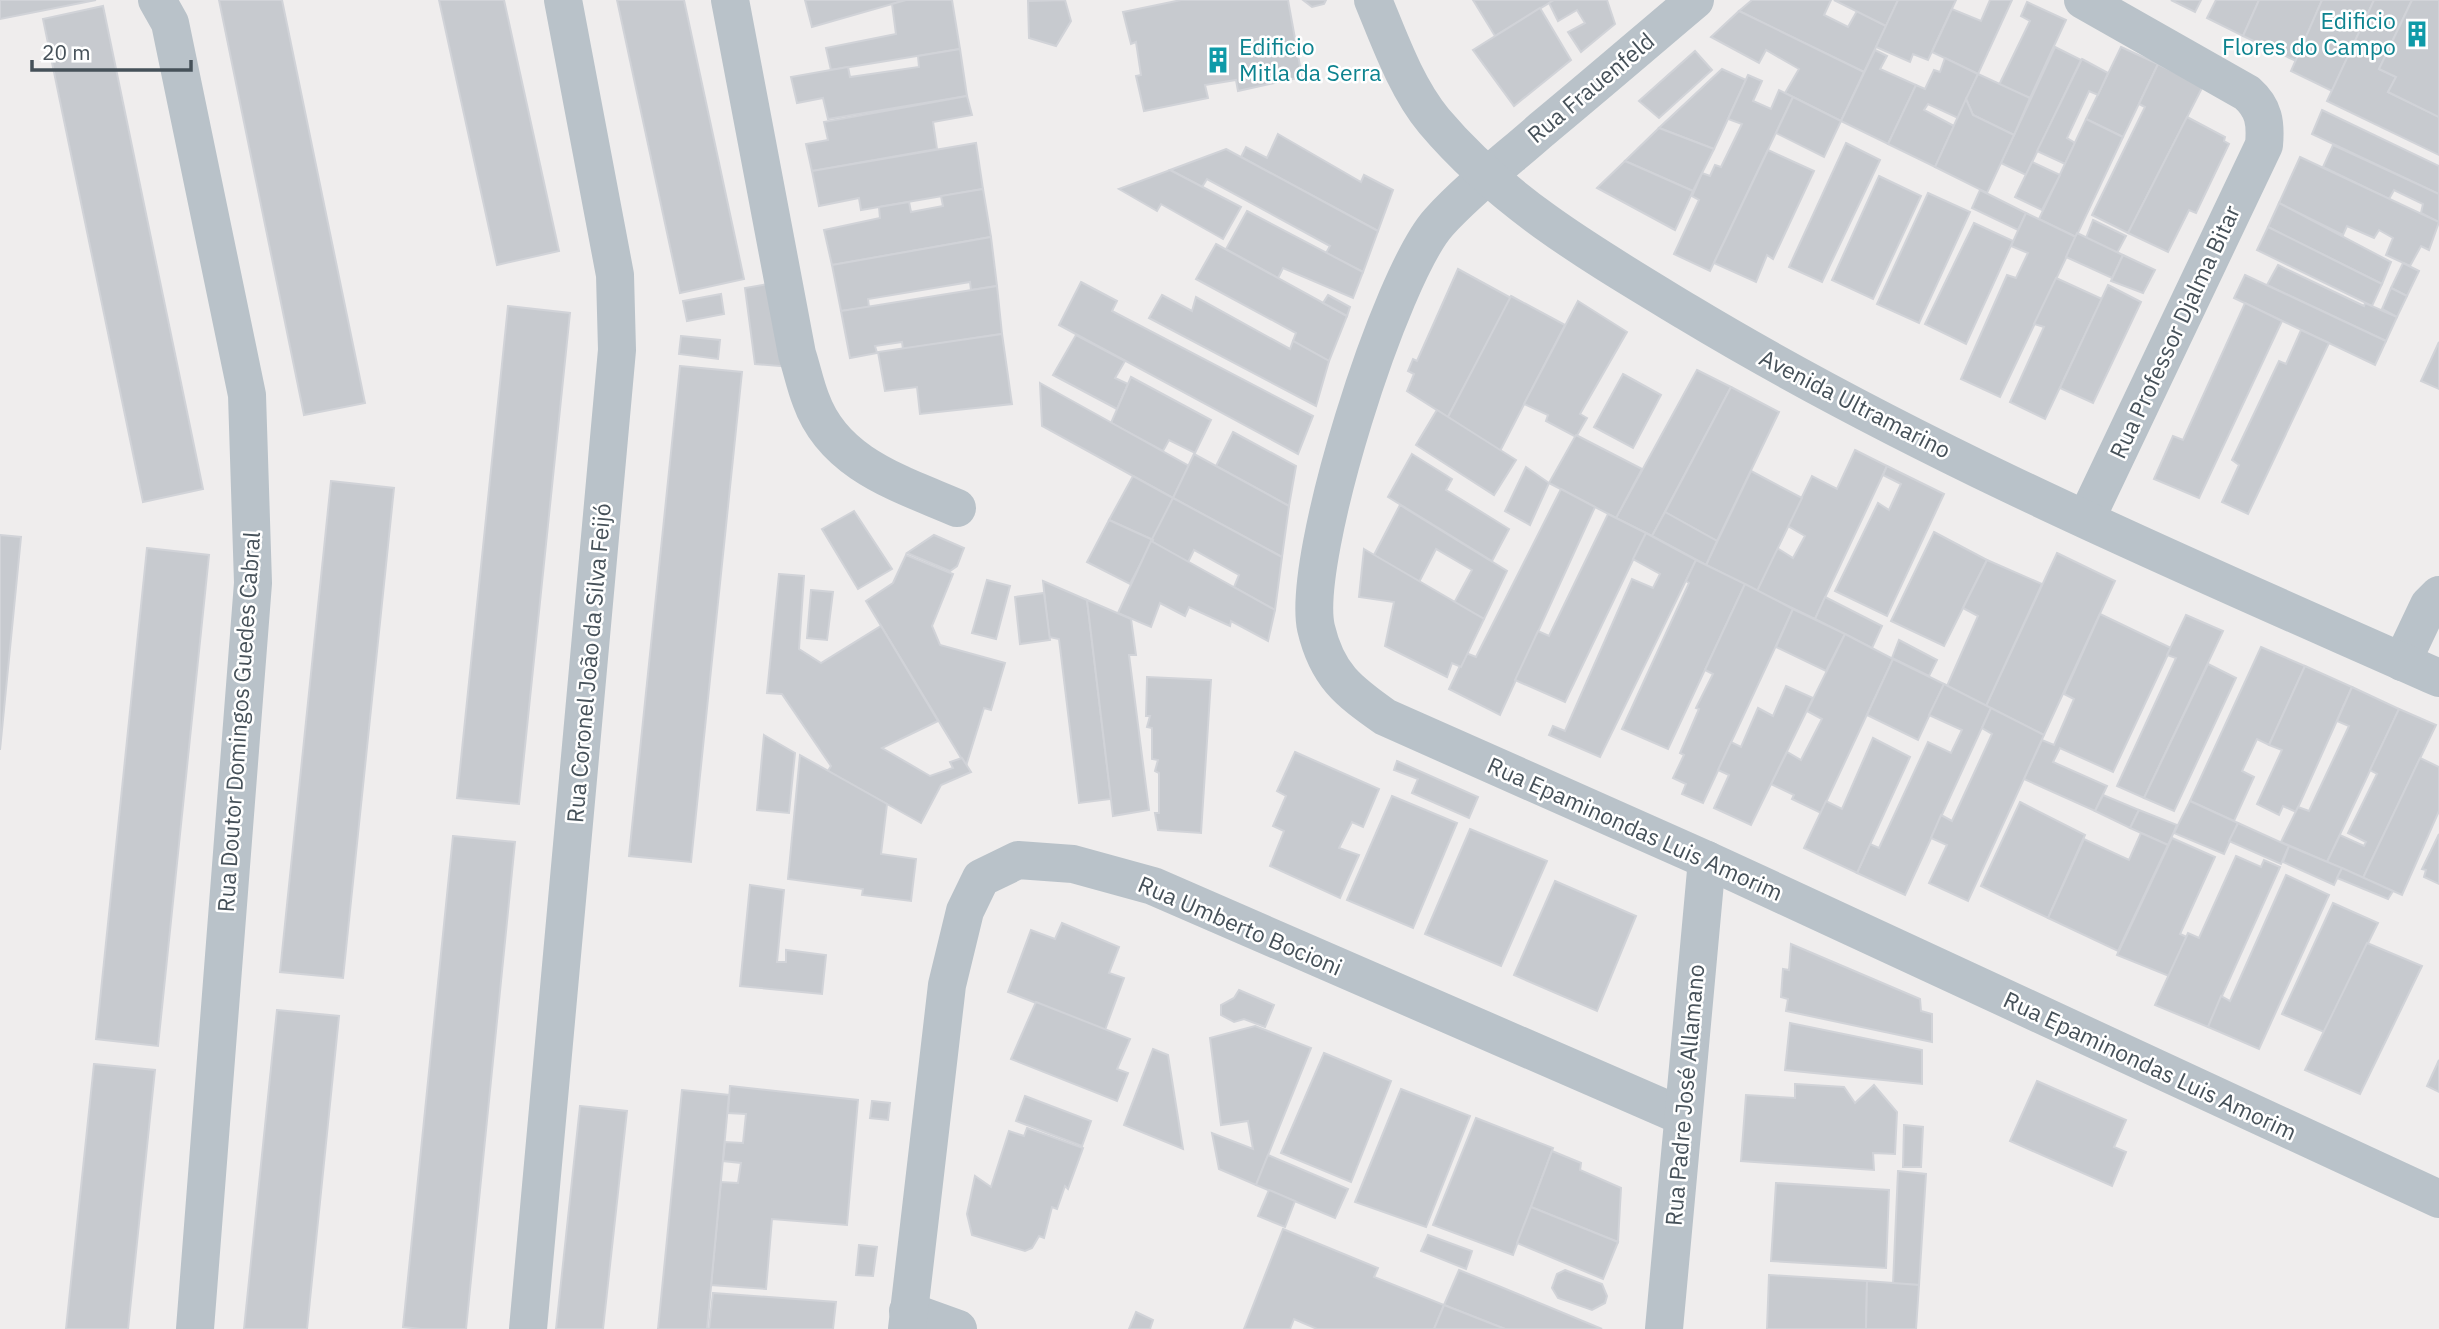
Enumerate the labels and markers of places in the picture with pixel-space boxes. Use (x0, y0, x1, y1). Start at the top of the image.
place label: Edificio Flores do Campo (2222, 5, 2396, 61)
building icon: Edificio Flores do Campo (2402, 19, 2432, 49)
place label: Edificio Mitla da Serra (1239, 31, 1382, 87)
building icon: Edificio Mitla da Serra (1203, 45, 1233, 75)

